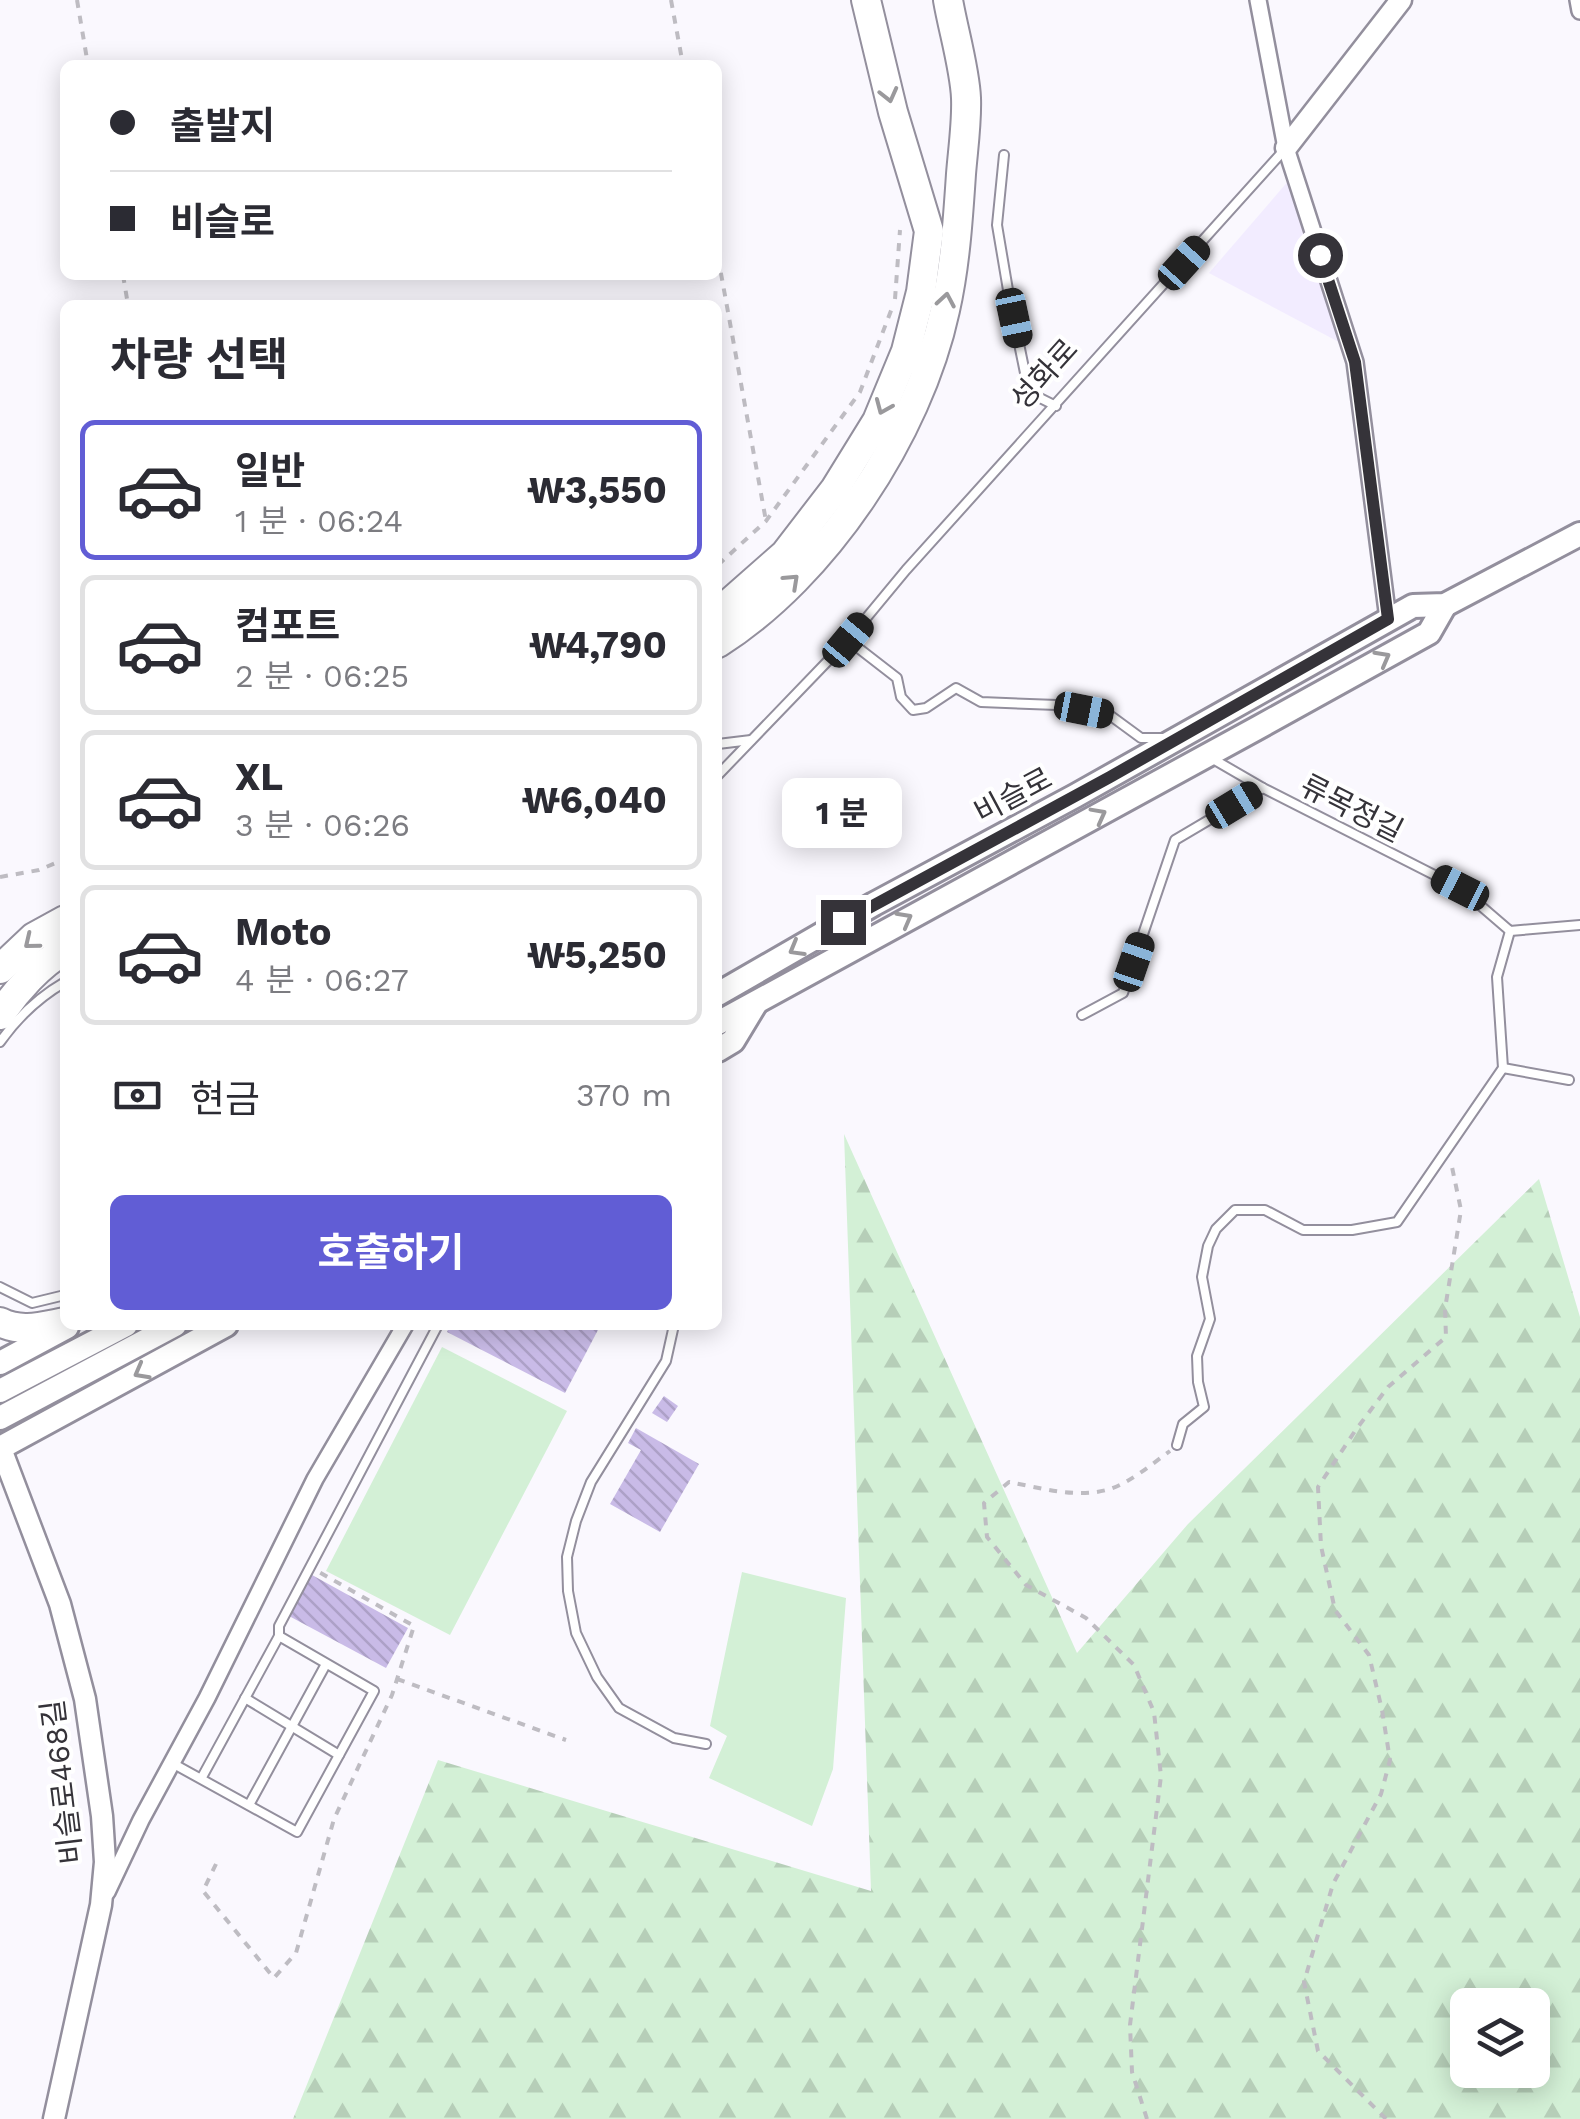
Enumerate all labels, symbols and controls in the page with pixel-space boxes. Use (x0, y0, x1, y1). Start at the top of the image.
one-way arrow (877, 86, 898, 103)
text: 출발지 (170, 104, 275, 148)
text: 비슬로 (170, 200, 275, 244)
car (1153, 231, 1215, 295)
route start (1298, 233, 1343, 278)
car (993, 286, 1035, 350)
one-way arrow (935, 292, 956, 309)
street label: 성화로 (1003, 332, 1085, 416)
text: 차량 선택 (110, 333, 288, 386)
one-way arrow (874, 397, 894, 415)
icon: car (115, 445, 205, 535)
text: 일반 (235, 449, 305, 493)
text: ₩3,550 (527, 468, 667, 512)
text: 1 분 · 06:24 (235, 502, 403, 540)
one-way arrow (781, 575, 799, 593)
icon: car (115, 600, 205, 690)
text: 컴포트 (235, 604, 340, 648)
car (817, 607, 879, 673)
text: ₩4,790 (529, 623, 667, 667)
one-way arrow (1373, 651, 1391, 671)
text: 2 분 · 06:25 (235, 657, 409, 695)
car (1052, 690, 1116, 730)
icon: car (115, 755, 205, 845)
text: XL (235, 755, 283, 799)
street label: 비슬로 (968, 760, 1058, 830)
street label: 류목정길 (1295, 767, 1409, 849)
callout: 1 분 (783, 777, 903, 847)
car (1201, 777, 1267, 833)
text: ₩6,040 (522, 778, 667, 822)
text: 1 분 (816, 794, 868, 832)
text: 3 분 · 06:26 (235, 806, 410, 844)
one-way arrow (1088, 807, 1106, 827)
car (1426, 861, 1494, 915)
route end (821, 900, 866, 945)
icon: car (115, 910, 205, 1000)
text: Moto (235, 910, 331, 954)
one-way arrow (894, 912, 912, 932)
car (1110, 929, 1158, 995)
one-way arrow (24, 930, 42, 948)
text: ₩5,250 (527, 933, 667, 977)
one-way arrow (789, 937, 807, 956)
text: 4 분 · 06:27 (235, 961, 409, 999)
icon: cash (110, 1068, 165, 1123)
text: 370 m (576, 1076, 672, 1114)
text: 현금 (190, 1077, 260, 1121)
button: 호출하기 (110, 1195, 672, 1310)
one-way arrow (133, 1359, 151, 1379)
street label: 비슬로468길 (35, 1698, 89, 1866)
map controls (1450, 1988, 1550, 2088)
button: layers (1450, 1988, 1550, 2088)

